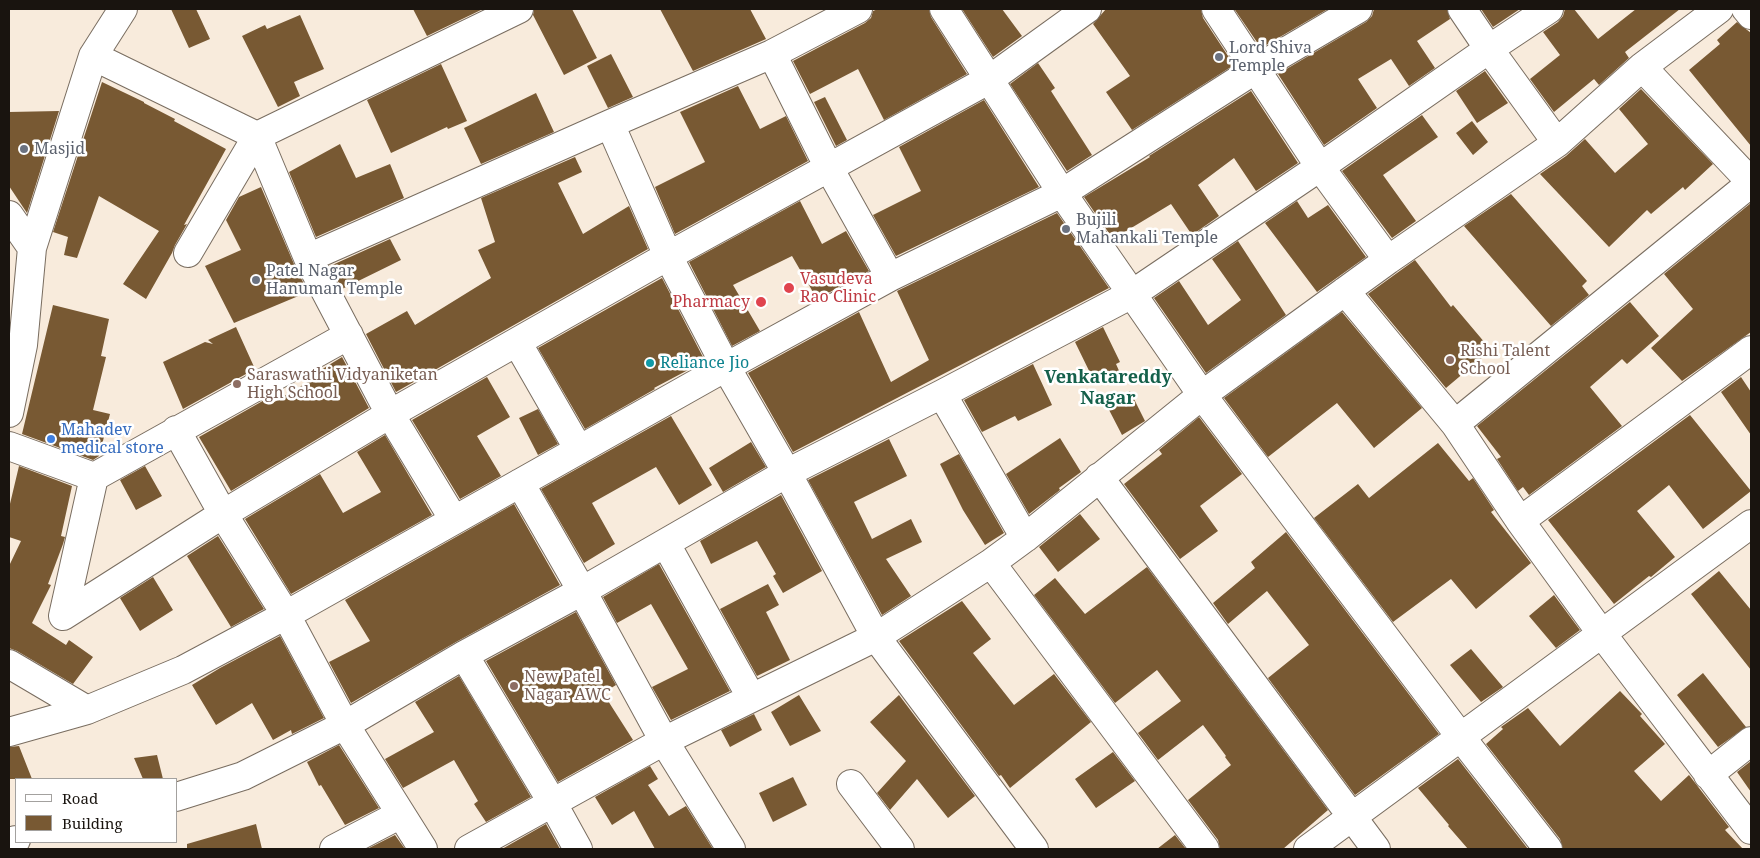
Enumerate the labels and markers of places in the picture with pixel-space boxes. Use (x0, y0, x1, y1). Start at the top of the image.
place label: Lord Shiva Temple (1229, 38, 1312, 76)
marker: Lord Shiva Temple (1213, 51, 1225, 63)
place label: Masjid (34, 139, 85, 159)
marker: Masjid (18, 143, 30, 155)
place label: Bujili Mahankali Temple (1076, 210, 1218, 248)
marker: Bujili Mahankali Temple (1060, 223, 1072, 235)
place label: Patel Nagar Hanuman Temple (266, 261, 403, 299)
place label: Vasudeva Rao Clinic (800, 269, 876, 307)
marker: Patel Nagar Hanuman Temple (250, 274, 262, 286)
marker: Vasudeva Rao Clinic (782, 281, 796, 295)
place label: Pharmacy (673, 292, 750, 312)
marker: Pharmacy (754, 295, 768, 309)
place label: Rishi Talent School (1460, 341, 1550, 379)
place label: Reliance Jio (660, 353, 749, 373)
marker: Rishi Talent School (1444, 354, 1456, 366)
marker: Reliance Jio (644, 357, 656, 369)
place label: Saraswathi Vidyaniketan High School (247, 365, 438, 403)
marker: Saraswathi Vidyaniketan High School (231, 378, 243, 390)
place label: Mahadev medical store (61, 420, 164, 458)
marker: Mahadev medical store (45, 433, 57, 445)
place label: New Patel Nagar AWC (524, 667, 611, 705)
marker: New Patel Nagar AWC (508, 680, 520, 692)

